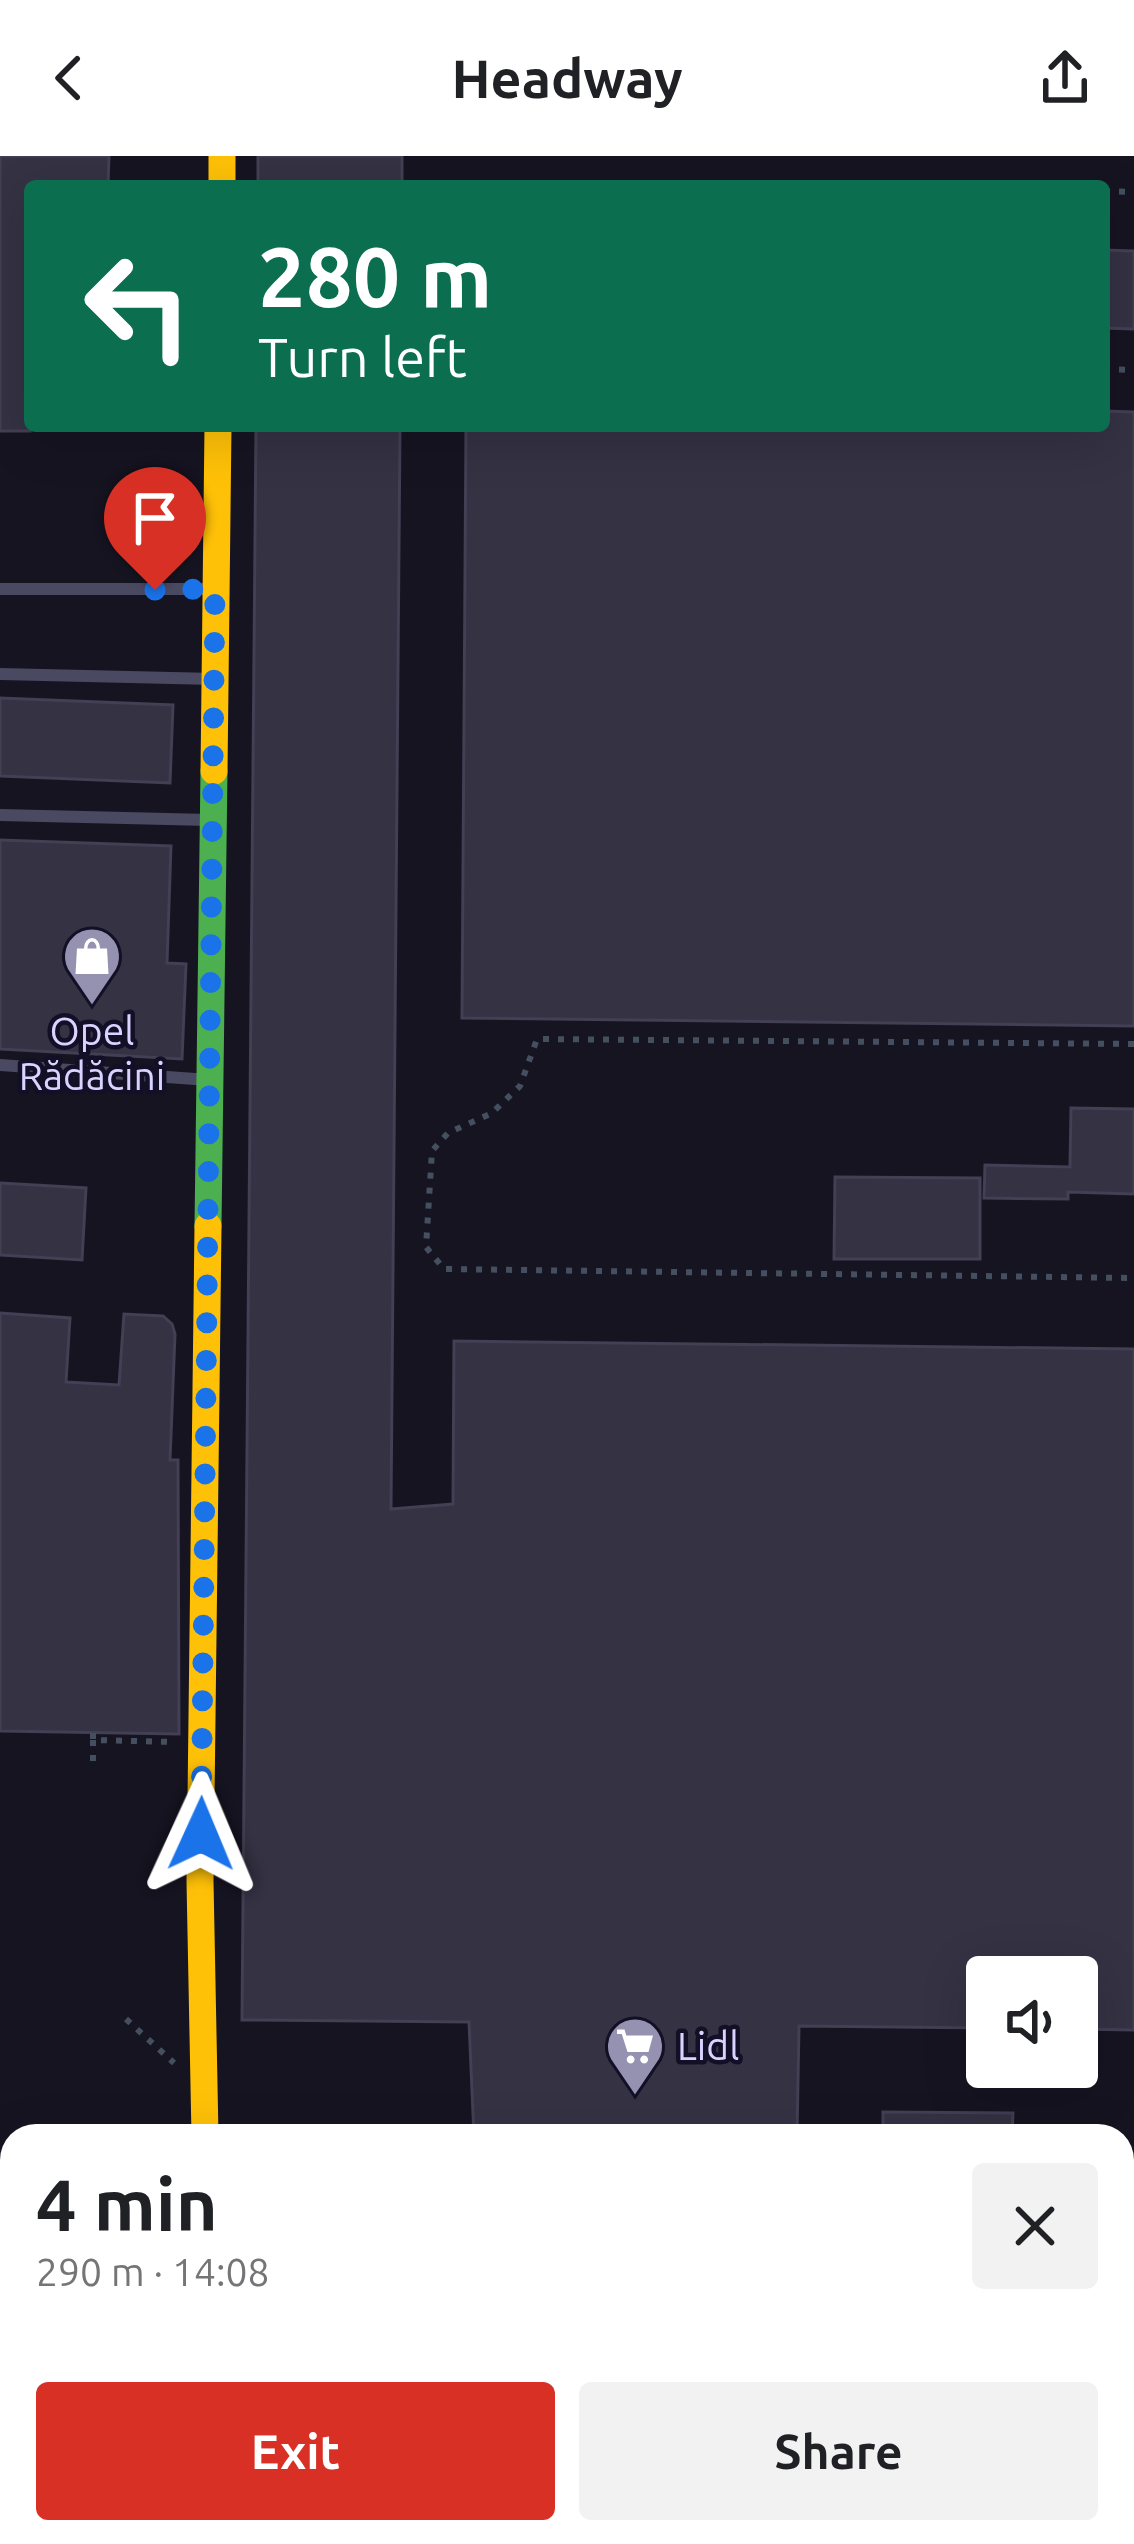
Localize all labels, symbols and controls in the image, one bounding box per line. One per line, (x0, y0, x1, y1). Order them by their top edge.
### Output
icon: back (36, 45, 102, 111)
icon: share (1032, 45, 1098, 111)
text: Headway (451, 48, 683, 108)
icon: left (60, 228, 216, 384)
text: 280 m (258, 229, 492, 323)
text: Turn left (258, 327, 467, 387)
pin (104, 467, 206, 590)
icon: arrive (122, 485, 188, 551)
shop icon: Opel Rădăcini (61, 925, 123, 1007)
place label: Opel Rădăcini (19, 1009, 165, 1097)
position arrow (138, 1771, 264, 1897)
map controls (966, 1956, 1098, 2088)
button: sound (966, 1956, 1098, 2088)
supermarket icon: Lidl (604, 2015, 666, 2097)
place label: Lidl (677, 2024, 739, 2067)
button: close (972, 2163, 1098, 2289)
text: 4 min (36, 2164, 218, 2245)
text: 290 m · 14:08 (36, 2250, 270, 2293)
button: Exit (36, 2382, 555, 2520)
button: Share (579, 2382, 1098, 2520)

